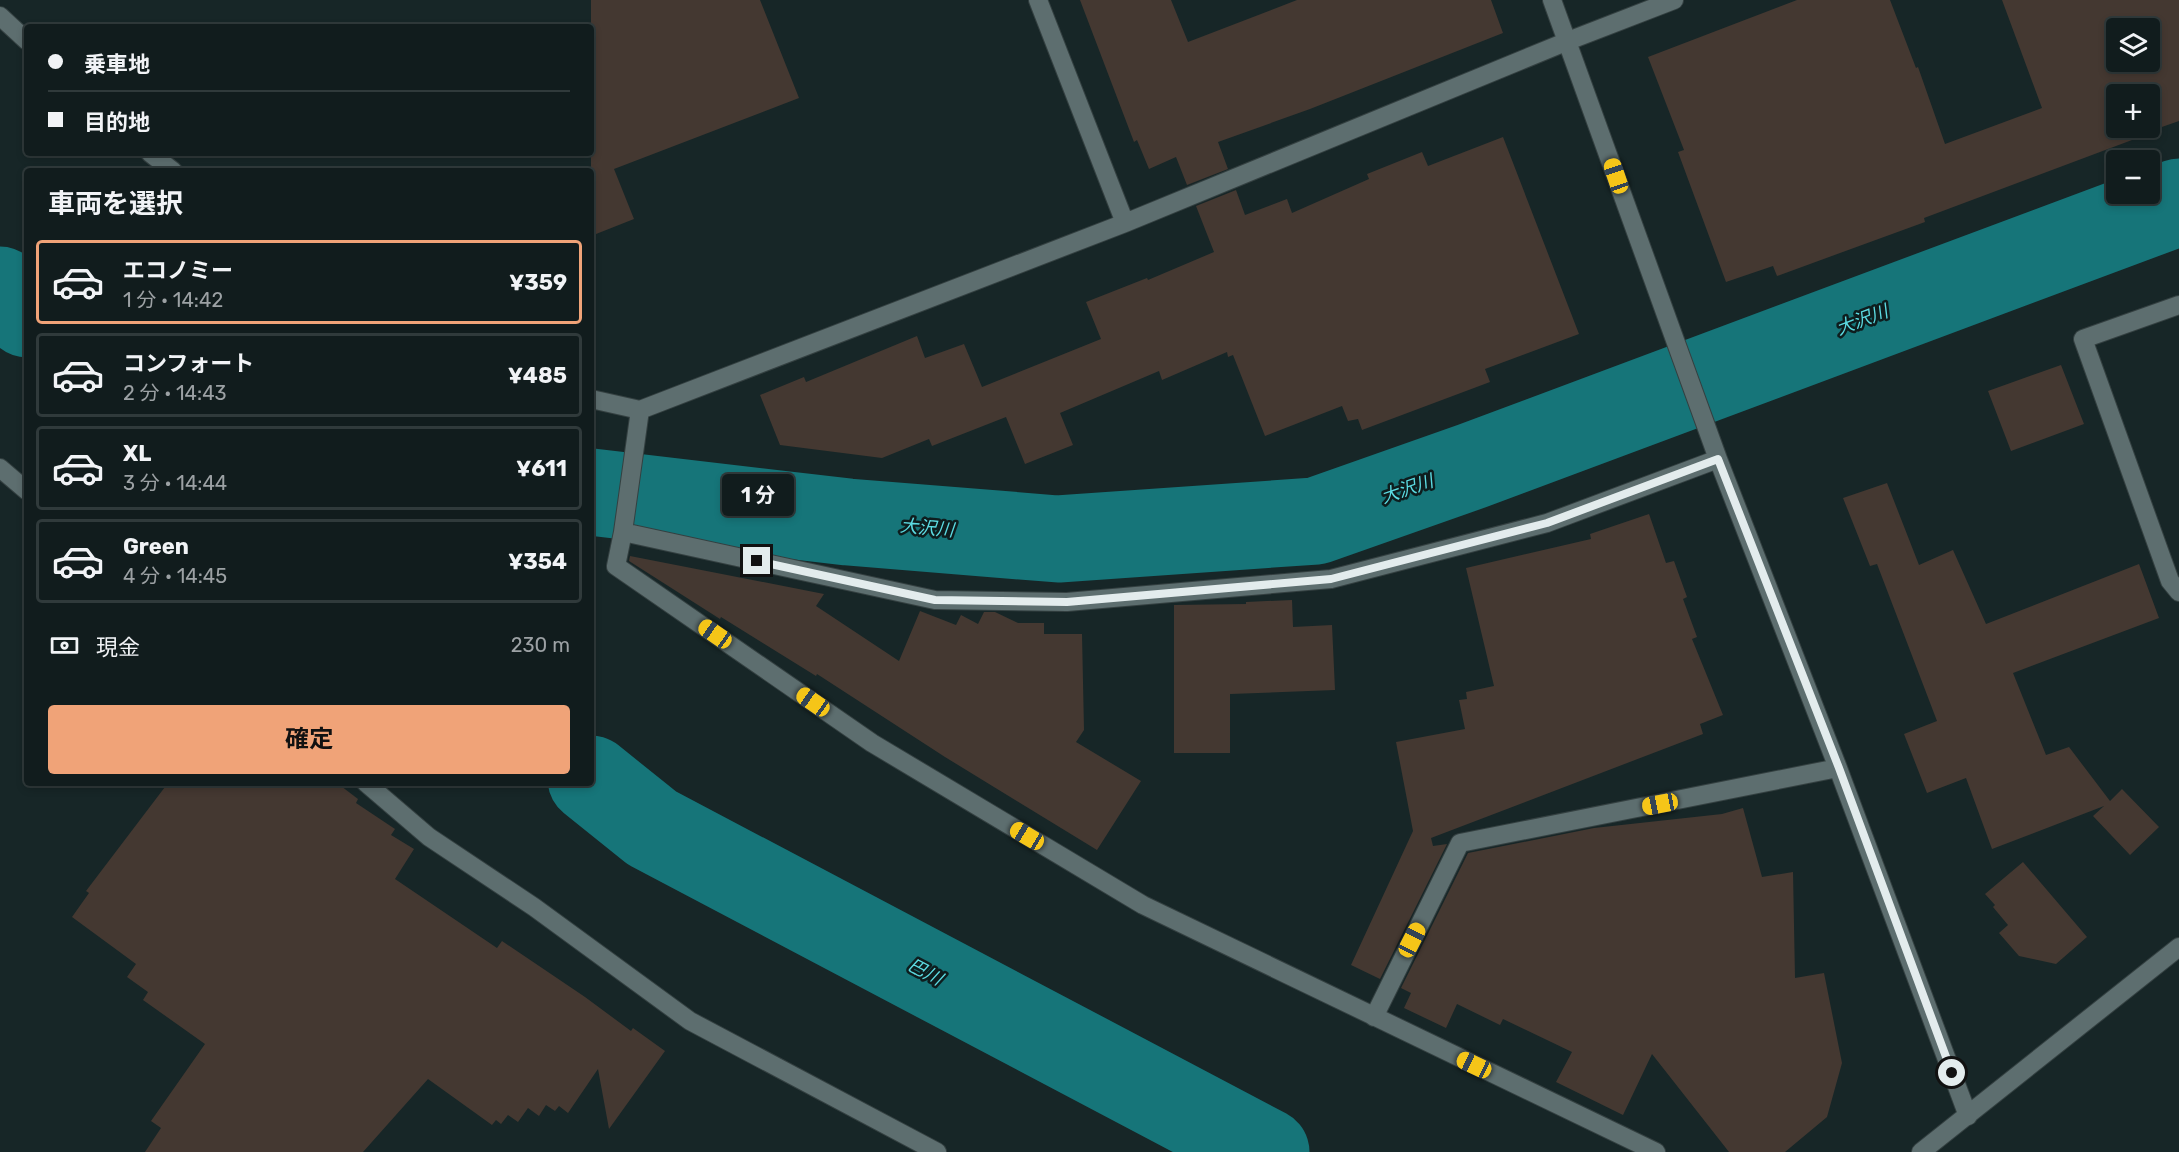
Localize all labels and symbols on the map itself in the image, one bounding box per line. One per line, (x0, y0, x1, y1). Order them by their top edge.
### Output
car (1602, 156, 1630, 196)
water label: 大沢川 (1833, 299, 1893, 340)
water label: 大沢川 (1378, 469, 1438, 508)
callout: 1 分 (721, 474, 793, 516)
water label: 大沢川 (899, 515, 957, 541)
route end (743, 547, 770, 574)
car (695, 616, 735, 652)
car (793, 684, 833, 720)
car (1641, 792, 1679, 816)
car (1007, 819, 1047, 853)
car (1396, 920, 1428, 960)
water label: 巴川 (904, 954, 948, 991)
car (1454, 1049, 1494, 1081)
route start (1938, 1059, 1965, 1086)

